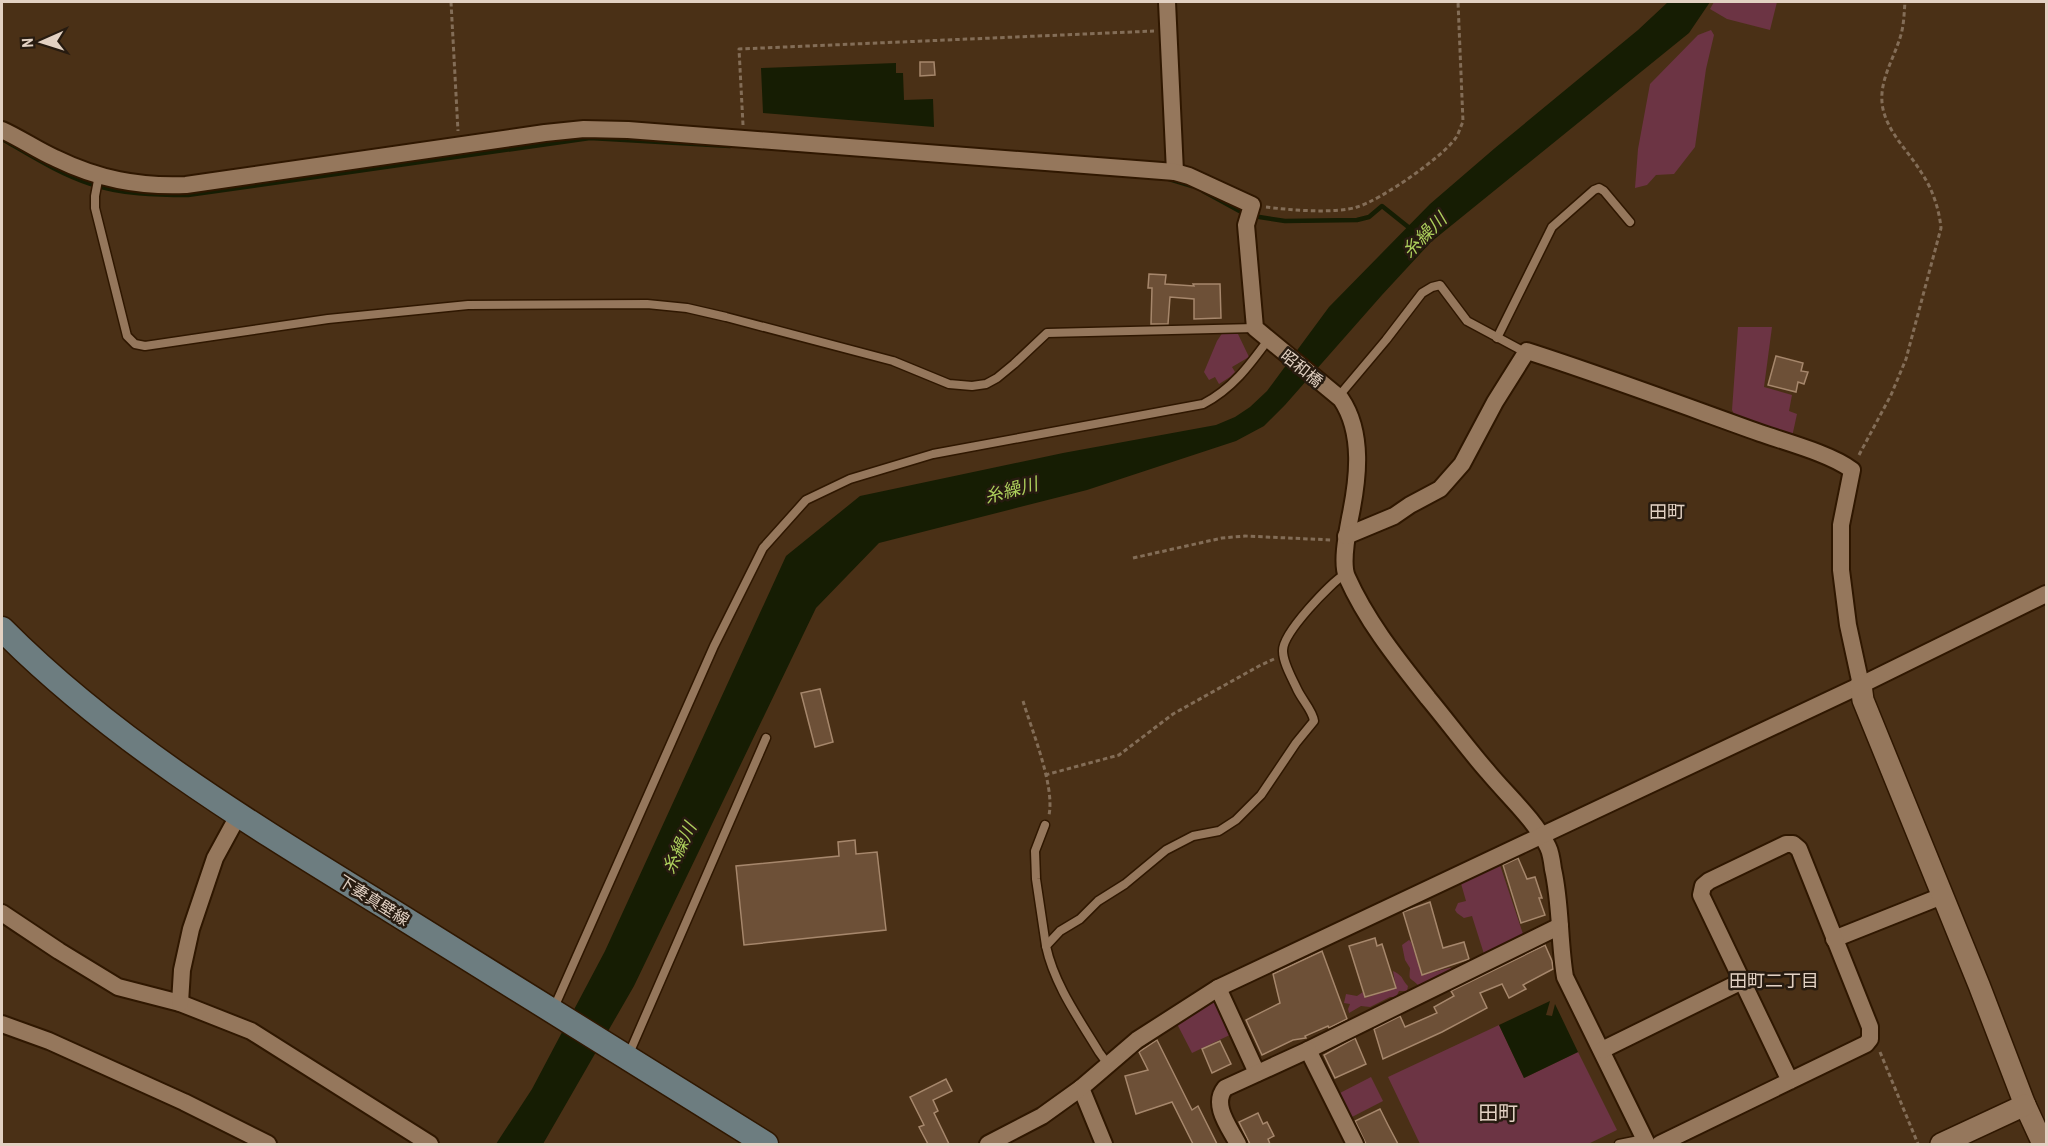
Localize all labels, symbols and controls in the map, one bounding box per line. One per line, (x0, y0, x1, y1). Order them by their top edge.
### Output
north arrow (12, 12, 72, 72)
text: N (16, 37, 38, 48)
water label: 糸繰川 (1396, 206, 1453, 263)
street label: 昭和橋 (1276, 344, 1328, 392)
water label: 糸繰川 (982, 470, 1042, 509)
district label: 田町 (1649, 499, 1685, 524)
water label: 糸繰川 (656, 816, 703, 878)
street label: 下妻真壁線 (334, 869, 414, 931)
district label: 田町二丁目 (1729, 968, 1819, 993)
district label: 田町 (1478, 1099, 1518, 1126)

